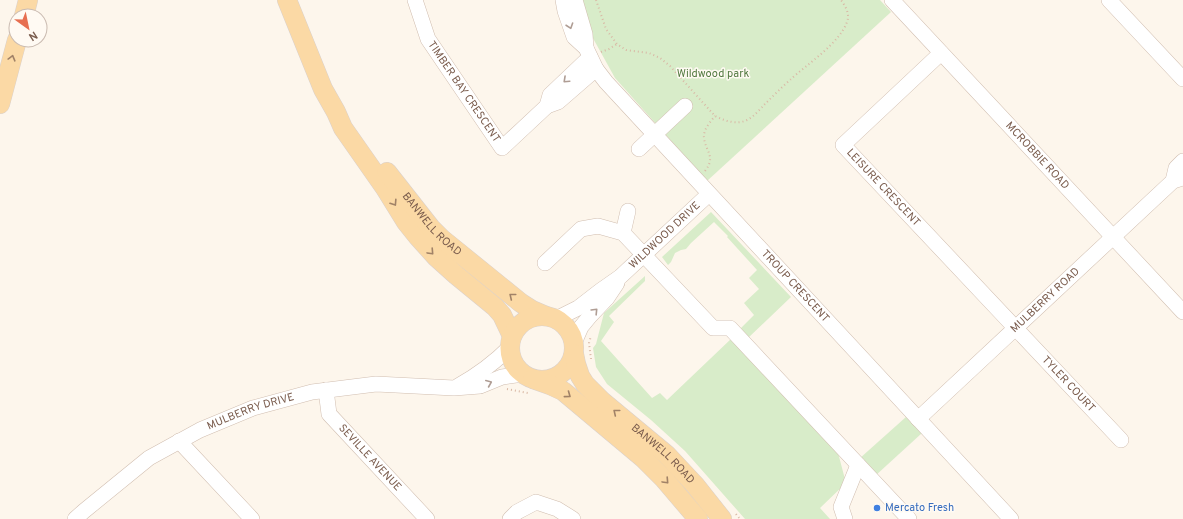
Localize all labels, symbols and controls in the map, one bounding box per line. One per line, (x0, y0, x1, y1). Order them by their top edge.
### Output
north arrow (8, 8, 48, 48)
one-way arrow (566, 23, 574, 30)
text: N (26, 28, 40, 44)
street label: TIMBER BAY CRESCENT (424, 38, 503, 145)
one-way arrow (7, 55, 16, 62)
park label: Wildwood park (677, 67, 749, 81)
one-way arrow (563, 75, 571, 83)
street label: MCROBBIE ROAD (1002, 119, 1072, 193)
street label: LEISURE CRESCENT (843, 146, 923, 229)
street label: BANWELL ROAD (399, 190, 464, 259)
one-way arrow (390, 199, 397, 206)
street label: WILDWOOD DRIVE (626, 199, 703, 272)
one-way arrow (427, 247, 434, 254)
street label: TROUP CRESCENT (758, 247, 832, 325)
street label: MULBERRY ROAD (1008, 265, 1083, 336)
one-way arrow (509, 294, 517, 301)
one-way arrow (590, 308, 598, 316)
street label: TYLER COURT (1039, 353, 1098, 415)
one-way arrow (485, 379, 492, 387)
street label: MULBERRY DRIVE (205, 390, 296, 433)
one-way arrow (564, 390, 571, 398)
one-way arrow (613, 410, 620, 417)
street label: SEVILLE AVENUE (335, 421, 404, 494)
street label: BANWELL ROAD (628, 421, 697, 487)
one-way arrow (661, 476, 668, 484)
place label: Mercato Fresh (885, 501, 954, 515)
marker: Mercato Fresh (872, 503, 882, 513)

